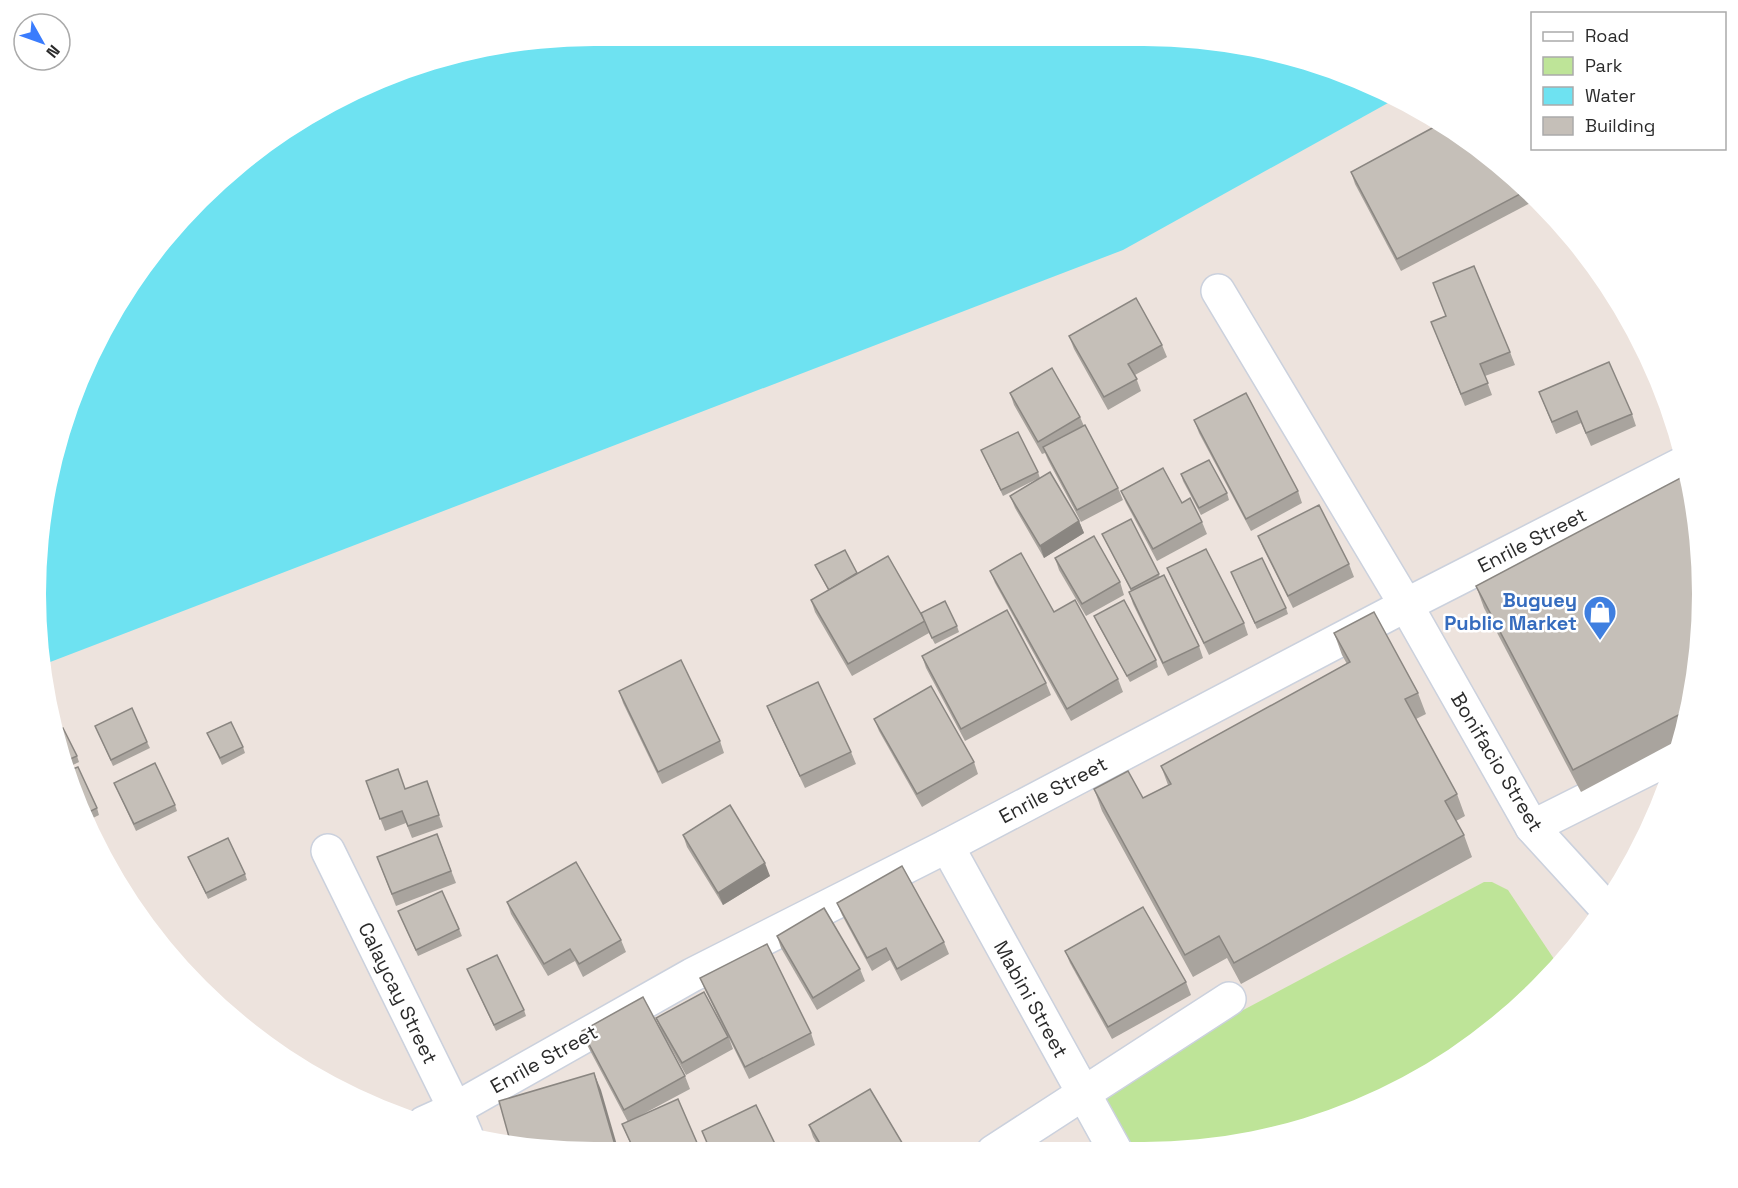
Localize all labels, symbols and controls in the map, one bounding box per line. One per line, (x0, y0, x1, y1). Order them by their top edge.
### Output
north arrow (12, 12, 72, 72)
legend (1531, 12, 1726, 150)
text: Road (1585, 24, 1629, 47)
text: N (42, 40, 65, 62)
text: Park (1585, 54, 1623, 77)
text: Water (1585, 84, 1636, 107)
text: Building (1585, 114, 1655, 137)
street label: Enrile Street (1473, 501, 1591, 579)
place label: Buguey Public Market (1444, 587, 1577, 636)
shop icon: Buguey Public Market (1582, 594, 1618, 641)
street label: Bonifacio Street (1445, 688, 1549, 836)
street label: Enrile Street (994, 751, 1112, 829)
street label: Calaycay Street (352, 918, 444, 1068)
street label: Mabini Street (988, 936, 1074, 1062)
street label: Enrile Street (486, 1019, 602, 1099)

